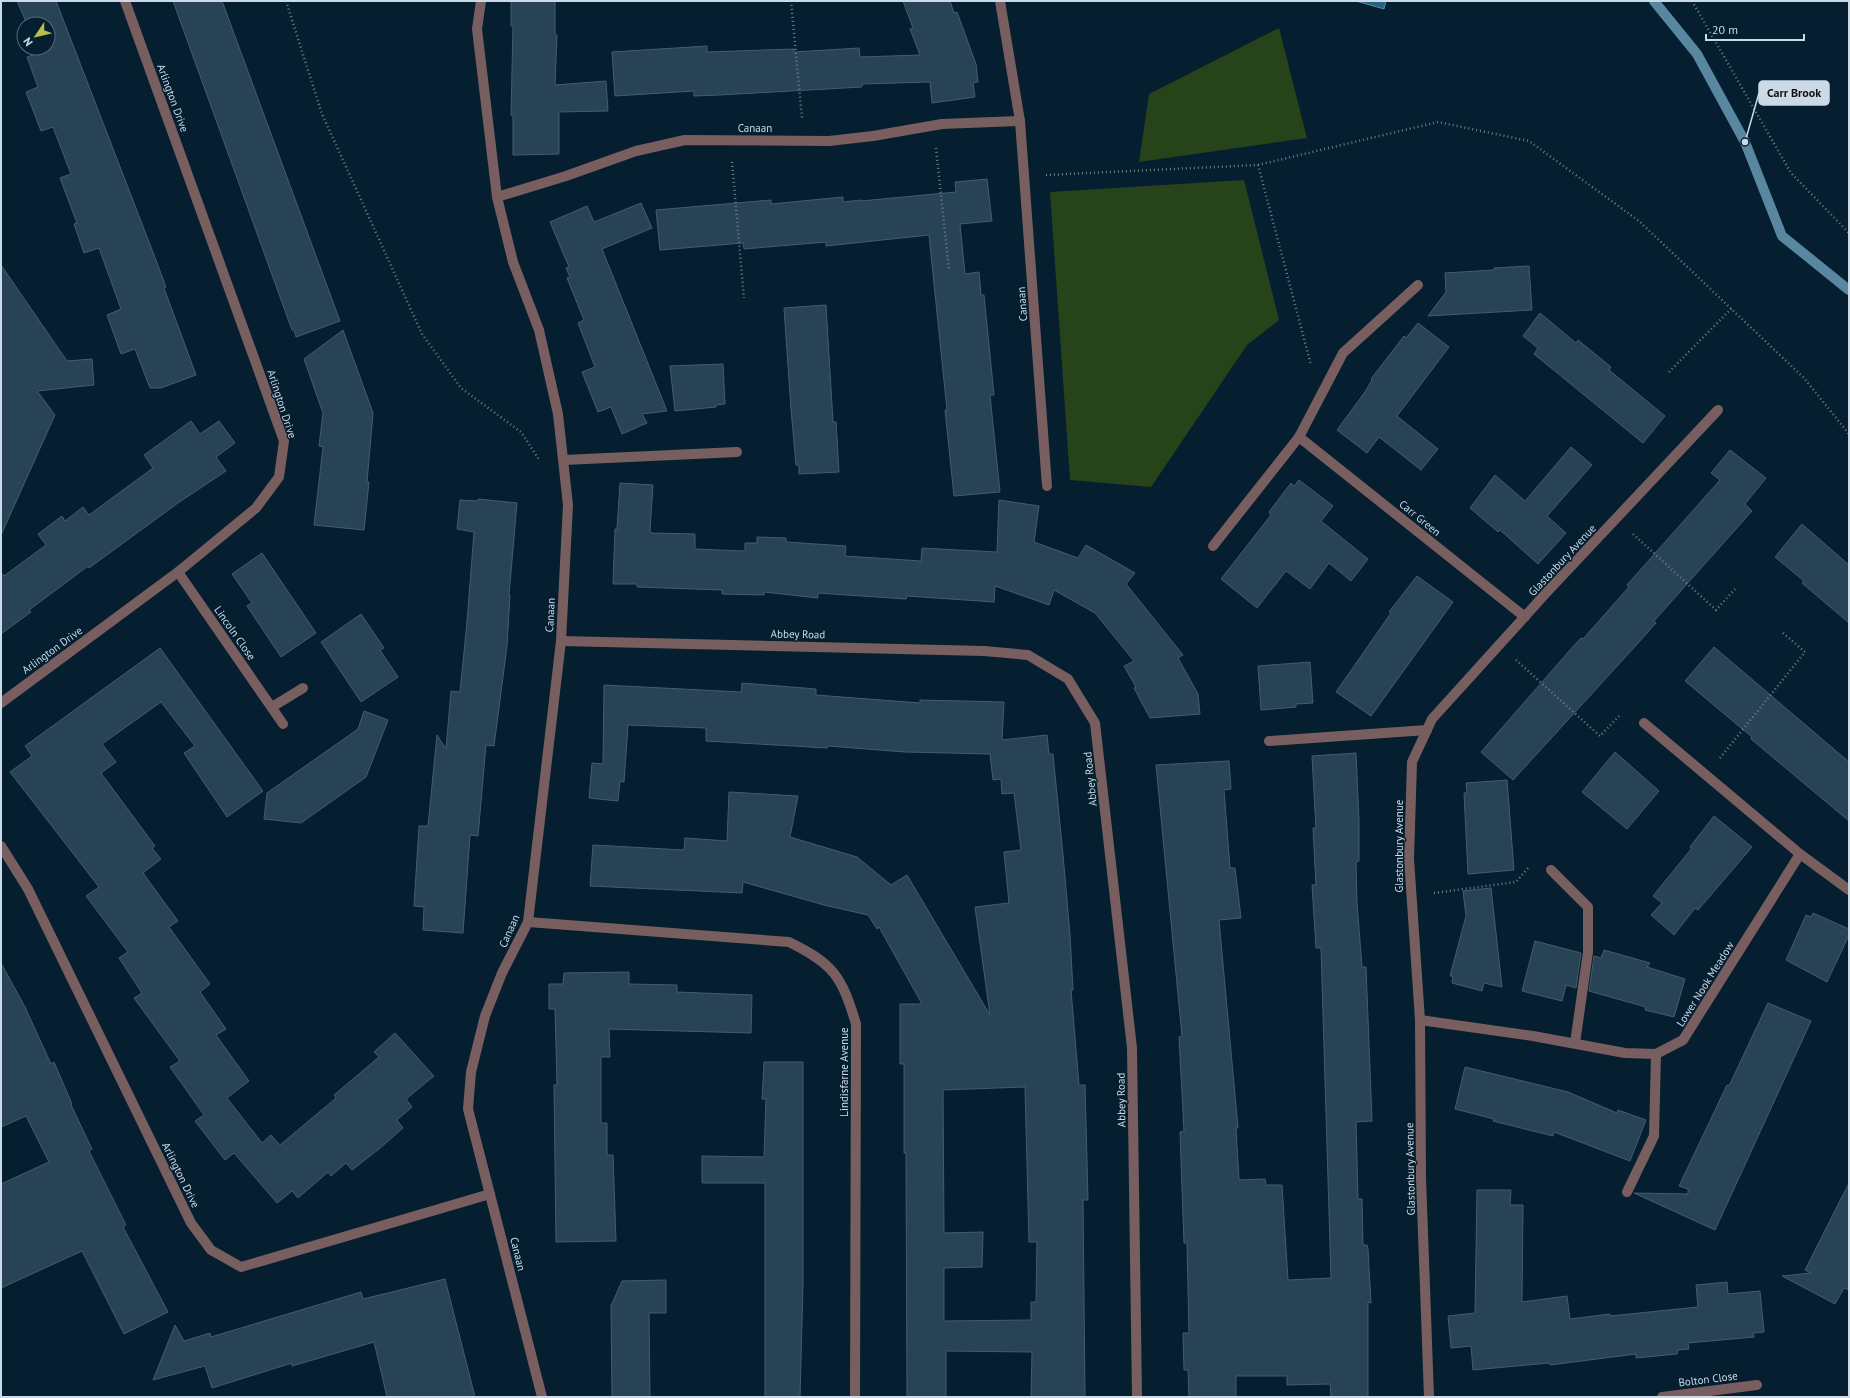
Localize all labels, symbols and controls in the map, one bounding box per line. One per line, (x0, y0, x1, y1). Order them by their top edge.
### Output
north arrow (16, 16, 56, 56)
scale bar (1706, 16, 1804, 42)
text: 20 m (1712, 22, 1738, 37)
text: N (20, 35, 36, 49)
street label: Arlington Drive (154, 62, 192, 134)
callout: Carr Brook (1759, 81, 1829, 105)
text: Carr Brook (1767, 85, 1821, 100)
street label: Canaan (738, 121, 772, 135)
street label: Canaan (1014, 286, 1030, 322)
street label: Arlington Drive (264, 368, 300, 440)
street label: Carr Green (1396, 497, 1444, 539)
street label: Glastonbury Avenue (1525, 521, 1599, 599)
street label: Canaan (542, 597, 558, 633)
street label: Lincoln Close (211, 603, 259, 663)
street label: Arlington Drive (19, 623, 85, 677)
street label: Abbey Road (771, 627, 826, 641)
street label: Abbey Road (1080, 751, 1100, 807)
street label: Glastonbury Avenue (1392, 799, 1406, 892)
street label: Canaan (496, 912, 522, 950)
street label: Lower Nook Meadow (1673, 939, 1737, 1029)
street label: Lindisfarne Avenue (837, 1027, 851, 1117)
street label: Abbey Road (1114, 1072, 1128, 1127)
street label: Glastonbury Avenue (1402, 1122, 1418, 1216)
street label: Arlington Drive (159, 1140, 203, 1211)
street label: Canaan (507, 1236, 529, 1272)
street label: Bolton Close (1678, 1368, 1739, 1390)

